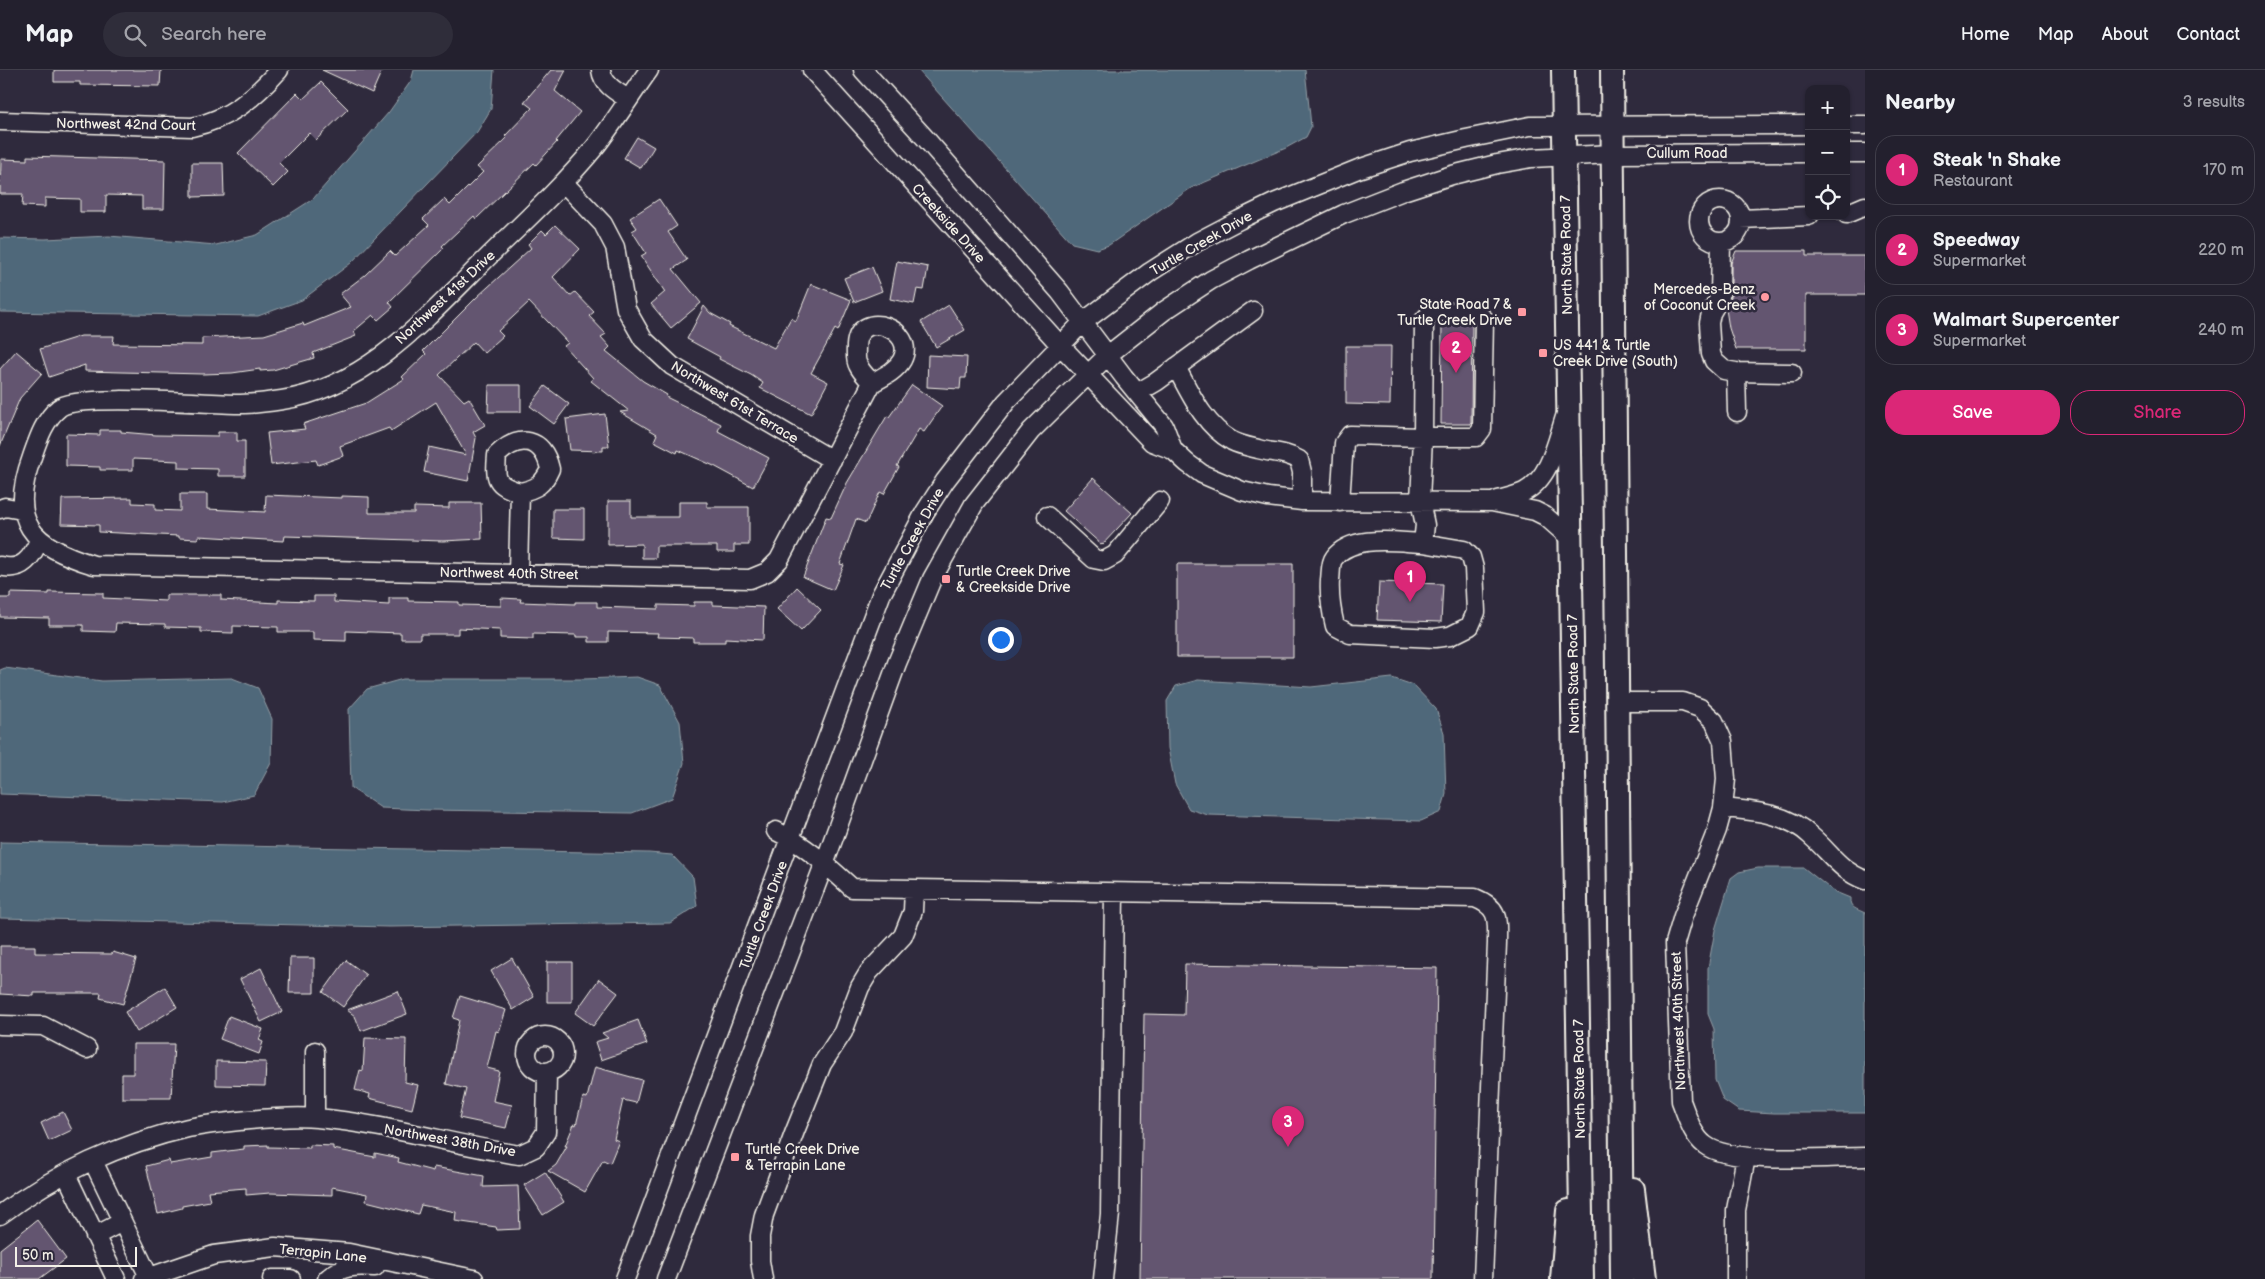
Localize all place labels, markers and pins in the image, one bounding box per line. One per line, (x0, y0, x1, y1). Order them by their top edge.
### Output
place label: Mercedes-Benz of Coconut Creek (1644, 281, 1755, 314)
marker: Mercedes-Benz of Coconut Creek (1759, 291, 1771, 303)
place label: State Road 7 & Turtle Creek Drive (1397, 296, 1512, 329)
marker: State Road 7 & Turtle Creek Drive (1516, 306, 1528, 318)
pin: 2 (1440, 332, 1472, 373)
place label: US 441 & Turtle Creek Drive (South) (1553, 337, 1678, 370)
marker: US 441 & Turtle Creek Drive (South) (1537, 347, 1549, 359)
pin: 1 (1394, 561, 1426, 602)
place label: Turtle Creek Drive & Creekside Drive (956, 563, 1071, 596)
marker: Turtle Creek Drive & Creekside Drive (940, 573, 952, 585)
pin: 3 (1272, 1106, 1304, 1147)
place label: Turtle Creek Drive & Terrapin Lane (745, 1141, 860, 1174)
marker: Turtle Creek Drive & Terrapin Lane (729, 1151, 741, 1163)

